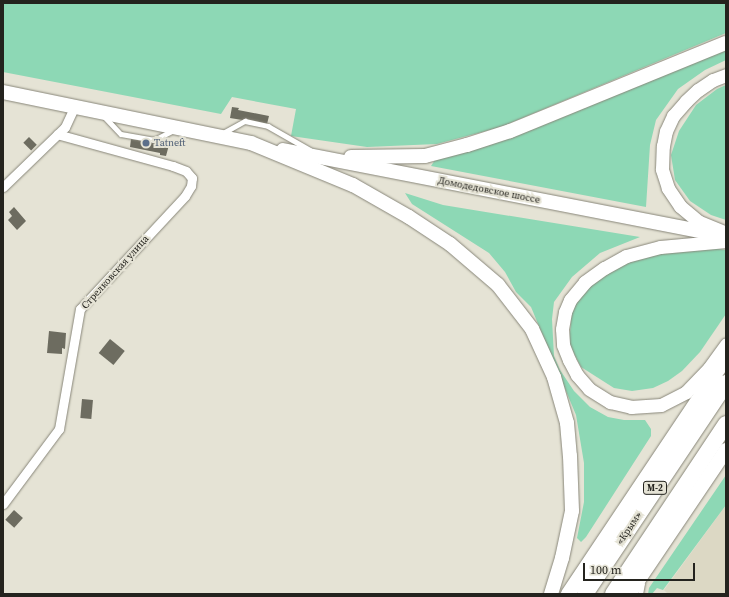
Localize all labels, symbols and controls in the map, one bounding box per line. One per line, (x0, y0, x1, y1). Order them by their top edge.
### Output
place label: Tatneft (154, 137, 185, 149)
marker: Tatneft (141, 138, 151, 148)
street label: Домодедовское шоссе (437, 174, 541, 206)
street label: Стрелковская улица (79, 233, 151, 311)
road number: М-2 (643, 481, 667, 495)
street label: «Крым» (614, 509, 644, 547)
scale bar (585, 555, 697, 581)
text: 100 m (590, 562, 622, 578)

